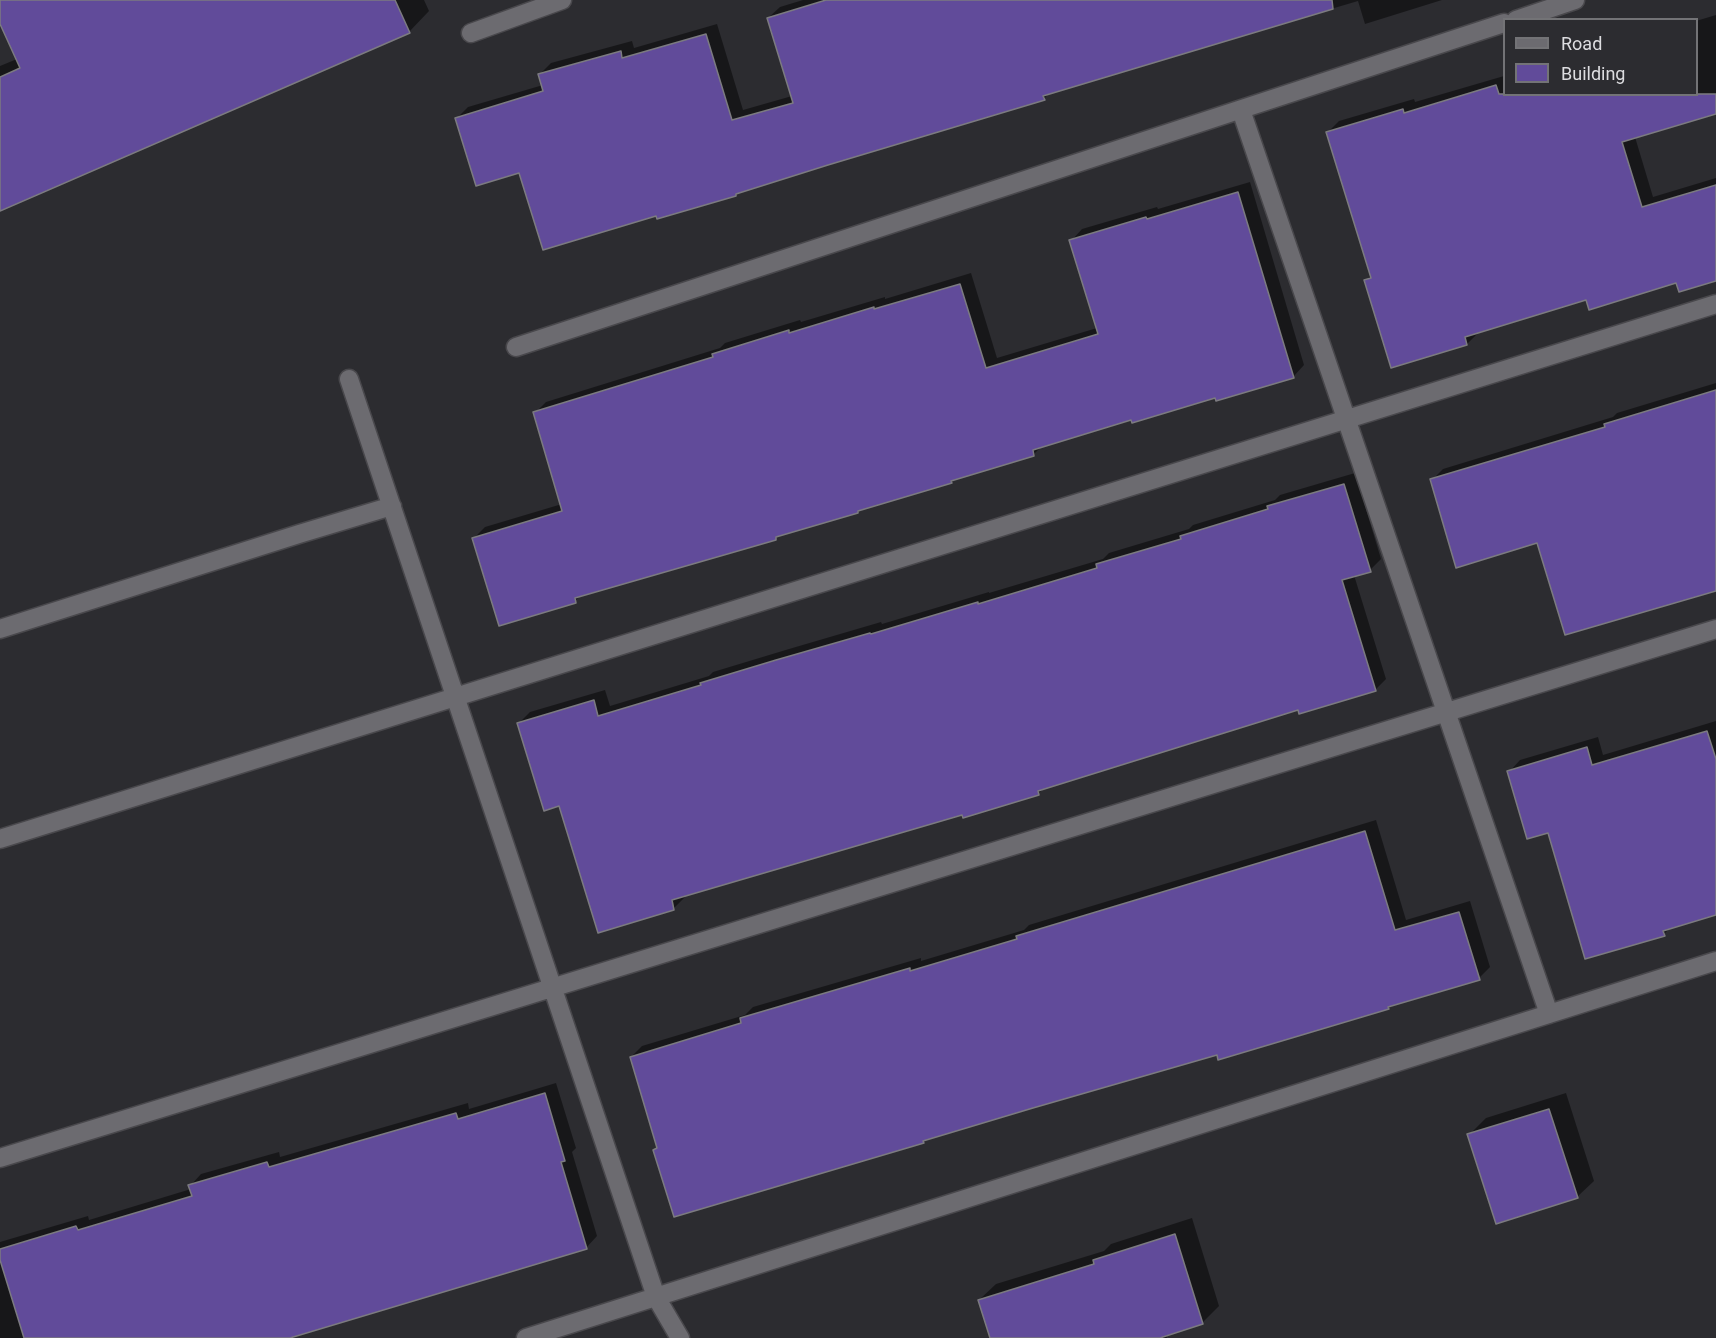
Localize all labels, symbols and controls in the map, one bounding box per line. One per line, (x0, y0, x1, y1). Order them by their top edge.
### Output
legend (1503, 18, 1698, 96)
text: Road (1561, 33, 1602, 54)
text: Building (1561, 63, 1625, 84)

